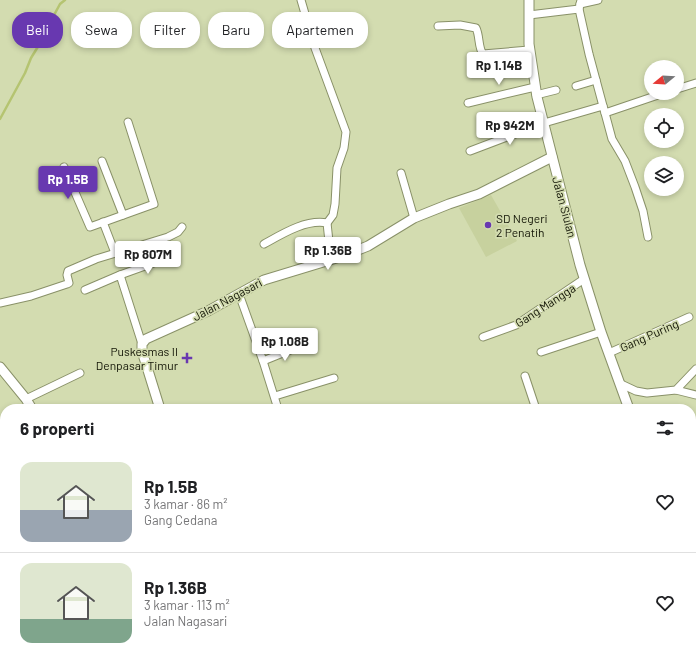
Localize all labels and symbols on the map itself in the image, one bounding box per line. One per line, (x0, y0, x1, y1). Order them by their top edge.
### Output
pin: Rp 1.14B (458, 52, 540, 86)
north arrow (644, 60, 684, 100)
pin: Rp 942M (473, 112, 547, 146)
pin: Rp 1.5B (31, 166, 105, 200)
street label: Jalan Siulan (550, 175, 580, 239)
place label: SD Negeri 2 Penatih (496, 211, 548, 239)
marker: SD Negeri 2 Penatih (483, 220, 493, 230)
pin: Rp 1.36B (287, 237, 369, 271)
pin: Rp 807M (111, 241, 185, 275)
street label: Jalan Nagasari (190, 275, 264, 323)
street label: Gang Mangga (512, 280, 578, 330)
street label: Gang Puring (618, 316, 680, 354)
pin: Rp 1.08B (244, 328, 326, 362)
place label: Puskesmas II Denpasar Timur (96, 344, 179, 372)
marker: Puskesmas II Denpasar Timur (181, 352, 193, 364)

